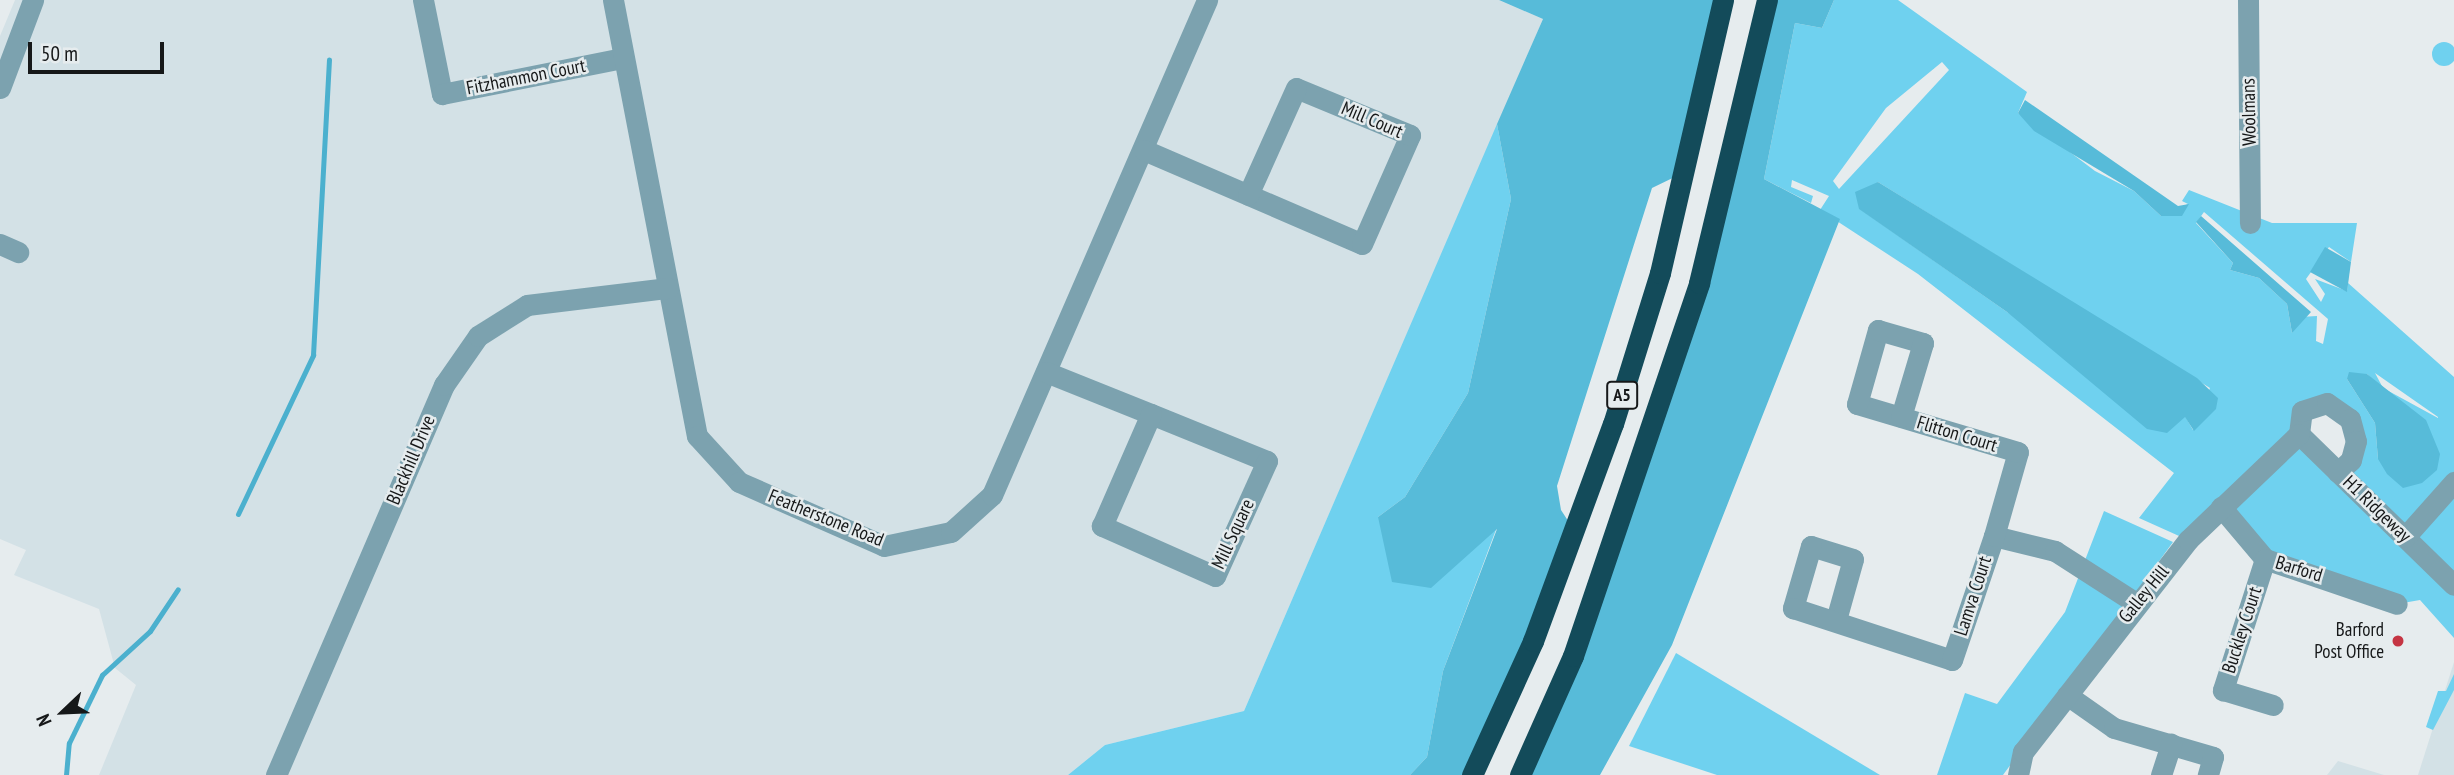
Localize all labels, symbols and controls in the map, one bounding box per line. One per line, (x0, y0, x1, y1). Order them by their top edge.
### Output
scale bar (32, 28, 168, 72)
text: 50 m (41, 40, 78, 67)
street label: Fitzhammon Court (465, 54, 587, 100)
street label: Woolmans (2237, 78, 2261, 146)
street label: Mill Court (1338, 97, 1406, 143)
road number: A5 (1604, 380, 1640, 410)
street label: Flitton Court (1914, 411, 2000, 457)
street label: Blackhill Drive (382, 412, 440, 508)
street label: H1 Ridgeway (2338, 471, 2416, 547)
street label: Featherstone Road (765, 485, 887, 551)
street label: Mill Square (1207, 495, 1259, 573)
street label: Barford (2273, 551, 2325, 587)
street label: Lamva Court (1949, 553, 1997, 639)
street label: Galley Hill (2114, 561, 2174, 627)
street label: Buckley Court (2217, 584, 2267, 676)
place label: Barford Post Office (2314, 619, 2384, 663)
marker: Barford Post Office (2390, 633, 2406, 649)
north arrow (28, 677, 98, 747)
text: N (31, 711, 57, 730)

